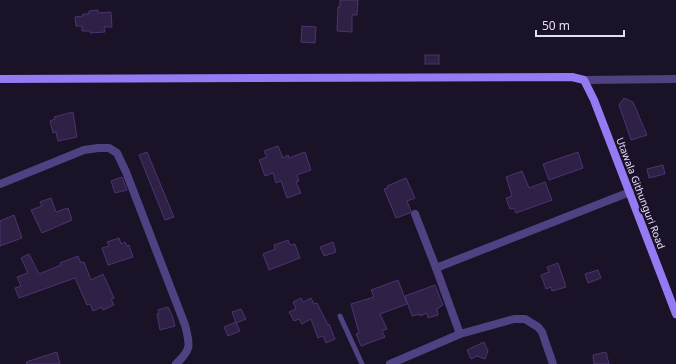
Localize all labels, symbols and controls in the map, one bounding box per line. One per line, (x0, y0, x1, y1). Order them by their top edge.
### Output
scale bar (536, 12, 624, 38)
text: 50 m (542, 17, 570, 34)
street label: Utawala Githunguri Road (613, 135, 669, 251)

